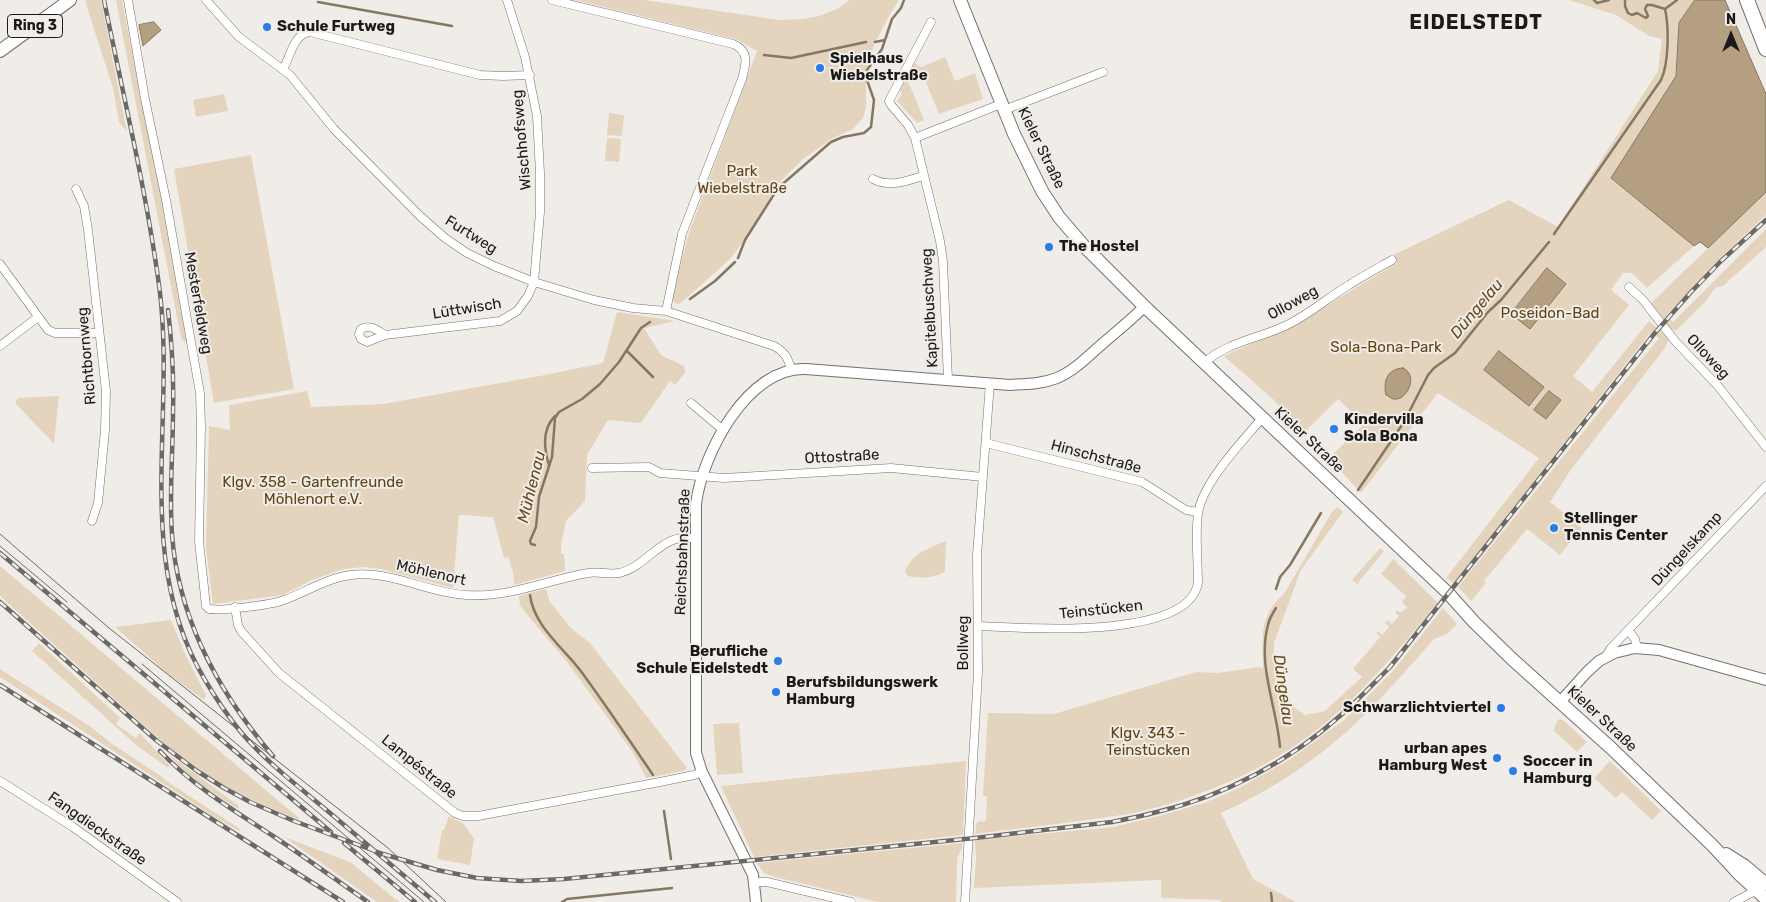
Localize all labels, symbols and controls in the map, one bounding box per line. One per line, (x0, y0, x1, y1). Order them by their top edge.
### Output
north arrow (1706, 10, 1756, 60)
district label: EIDELSTEDT (1408, 11, 1544, 35)
text: N (1726, 11, 1736, 28)
road number: Ring 3 (8, 15, 62, 38)
place label: Schule Furtweg (277, 18, 395, 36)
marker: Schule Furtweg (261, 21, 273, 33)
place label: Spielhaus Wiebelstraße (830, 50, 928, 85)
marker: Spielhaus Wiebelstraße (814, 62, 826, 74)
street label: Wischhofsweg (509, 89, 535, 191)
street label: Kieler Straße (1013, 104, 1069, 192)
park label: Park Wiebelstraße (697, 163, 787, 198)
street label: Furtweg (441, 212, 501, 258)
place label: The Hostel (1059, 238, 1139, 256)
marker: The Hostel (1043, 241, 1055, 253)
street label: Kapitelbuschweg (918, 248, 942, 368)
street label: Mesterfeldweg (180, 250, 216, 356)
water label: Düngelau (1447, 275, 1507, 343)
street label: Olloweg (1265, 282, 1321, 324)
street label: Lüttwisch (431, 295, 503, 323)
park label: Poseidon-Bad (1501, 305, 1599, 323)
street label: Richtbornweg (74, 306, 100, 406)
street label: Olloweg (1683, 331, 1733, 383)
park label: Sola-Bona-Park (1330, 339, 1442, 357)
street label: Kieler Straße (1270, 403, 1348, 477)
place label: Kindervilla Sola Bona (1344, 411, 1424, 446)
marker: Kindervilla Sola Bona (1328, 423, 1340, 435)
street label: Hinschstraße (1049, 436, 1143, 478)
street label: Ottostraße (804, 446, 880, 468)
water label: Mühlenau (514, 449, 550, 525)
park label: Klgv. 358 - Gartenfreunde Möhlenort e.V. (222, 474, 404, 509)
street label: Reichsbahnstraße (672, 488, 694, 616)
street label: Düngelskamp (1648, 508, 1726, 590)
place label: Stellinger Tennis Center (1564, 510, 1668, 545)
marker: Stellinger Tennis Center (1548, 522, 1560, 534)
street label: Möhlenort (394, 556, 468, 590)
street label: Teinstücken (1058, 597, 1144, 623)
street label: Bollweg (955, 615, 973, 671)
place label: Berufliche Schule Eidelstedt (636, 643, 768, 678)
water label: Düngelau (1269, 653, 1297, 727)
marker: Berufliche Schule Eidelstedt (772, 655, 784, 667)
place label: Berufsbildungswerk Hamburg (786, 674, 938, 709)
street label: Kieler Straße (1563, 682, 1641, 756)
marker: Berufsbildungswerk Hamburg (770, 686, 782, 698)
place label: Schwarzlichtviertel (1343, 699, 1491, 717)
marker: Schwarzlichtviertel (1495, 702, 1507, 714)
park label: Klgv. 343 - Teinstücken (1106, 725, 1190, 760)
street label: Lampéstraße (378, 731, 460, 803)
place label: urban apes Hamburg West (1378, 740, 1487, 775)
marker: urban apes Hamburg West (1491, 752, 1503, 764)
place label: Soccer in Hamburg (1523, 753, 1593, 788)
marker: Soccer in Hamburg (1507, 765, 1519, 777)
street label: Fangdieckstraße (44, 788, 150, 870)

